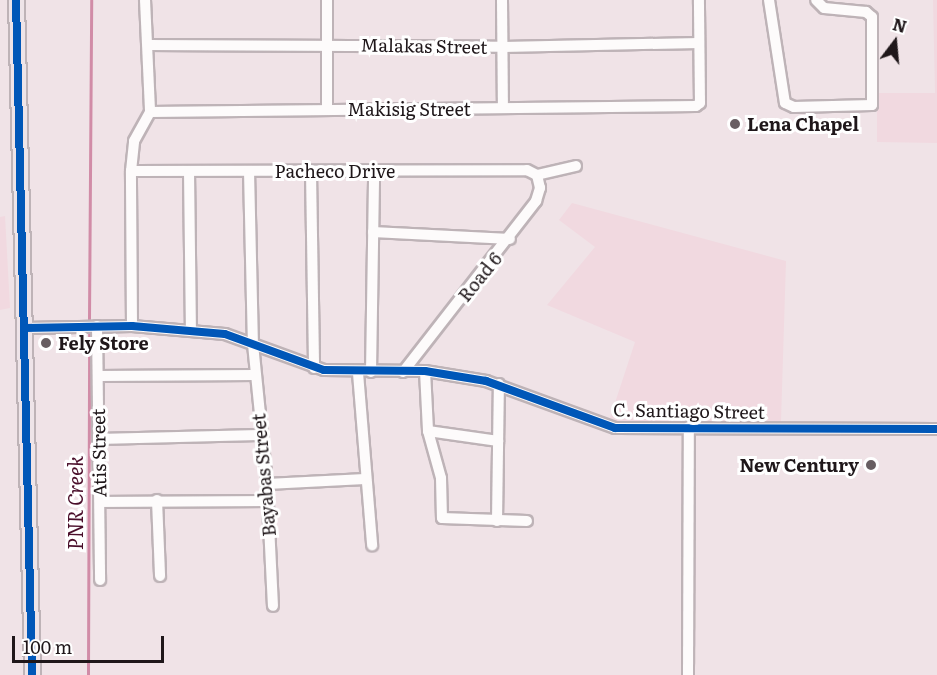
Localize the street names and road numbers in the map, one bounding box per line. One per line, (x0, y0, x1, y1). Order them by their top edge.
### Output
street label: Malakas Street (360, 34, 488, 58)
street label: Makisig Street (347, 98, 471, 120)
street label: Pacheco Drive (275, 160, 395, 182)
street label: Road 6 (454, 248, 506, 306)
street label: C. Santiago Street (613, 399, 765, 423)
street label: Atis Street (87, 408, 111, 498)
street label: Bayabas Street (248, 413, 280, 537)

